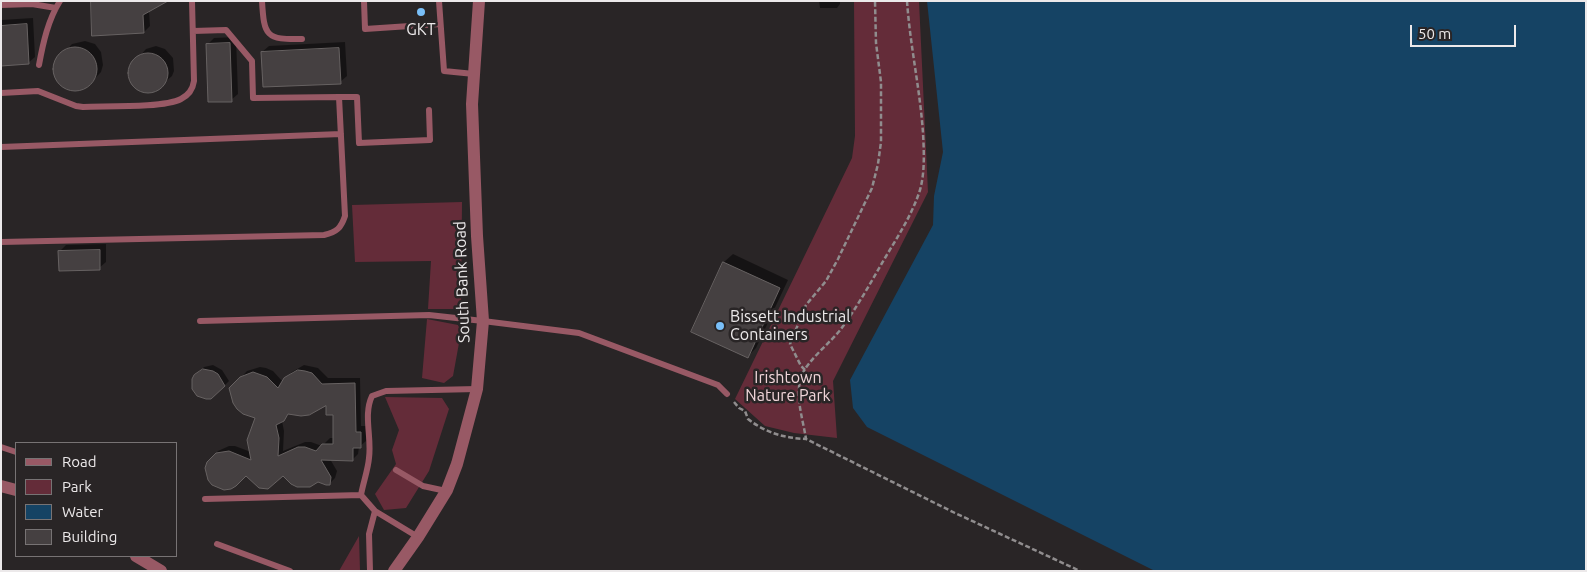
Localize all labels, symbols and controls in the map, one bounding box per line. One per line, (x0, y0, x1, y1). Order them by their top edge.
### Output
marker: GKT (415, 6, 427, 18)
scale bar (1412, 15, 1518, 47)
place label: GKT (406, 20, 436, 40)
text: 50 m (1418, 25, 1451, 42)
street label: South Bank Road (450, 221, 474, 343)
place label: Bissett Industrial Containers (730, 307, 850, 345)
marker: Bissett Industrial Containers (714, 320, 726, 332)
park label: Irishtown Nature Park (745, 368, 831, 406)
legend (15, 442, 178, 557)
text: Road (62, 453, 97, 470)
text: Park (62, 478, 92, 495)
text: Water (62, 503, 103, 520)
text: Building (62, 528, 117, 545)

